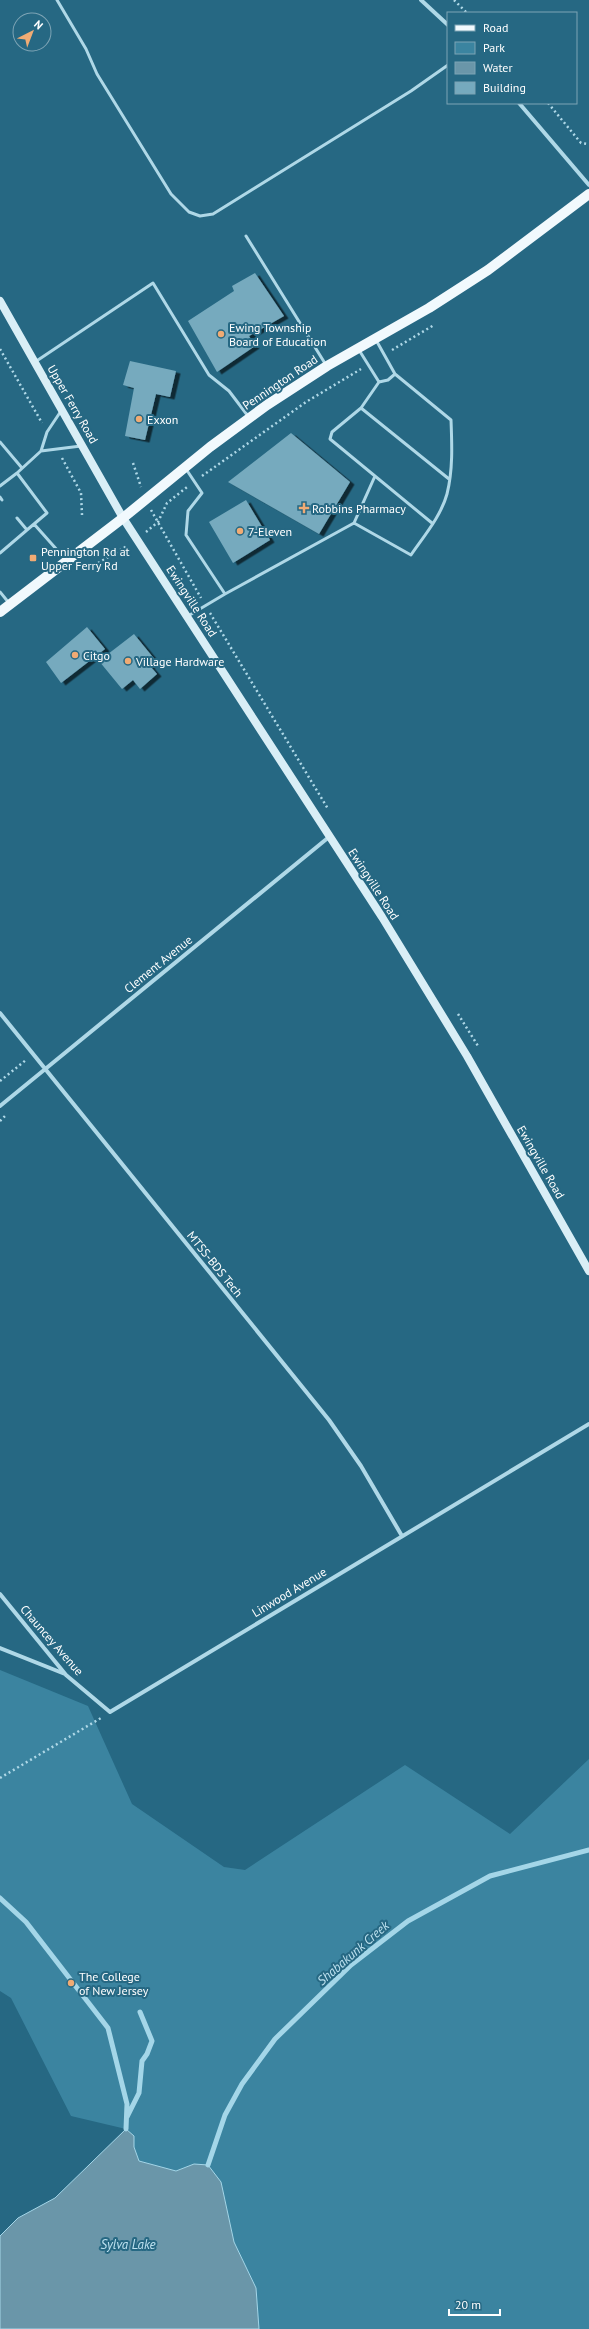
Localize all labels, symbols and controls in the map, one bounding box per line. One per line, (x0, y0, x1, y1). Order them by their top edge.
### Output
north arrow (12, 12, 52, 52)
legend (447, 12, 577, 104)
text: N (31, 17, 46, 32)
text: Road (483, 20, 508, 35)
text: Park (483, 40, 505, 55)
text: Water (483, 60, 513, 75)
text: Building (483, 80, 526, 95)
place label: Ewing Township Board of Education (229, 320, 326, 349)
marker: Ewing Township Board of Education (216, 329, 226, 339)
street label: Pennington Road (240, 351, 320, 413)
street label: Upper Ferry Road (44, 362, 102, 446)
place label: Exxon (147, 412, 178, 427)
marker: Exxon (134, 414, 144, 424)
place label: Robbins Pharmacy (312, 501, 406, 516)
marker: Robbins Pharmacy (299, 503, 309, 513)
place label: 7-Eleven (248, 524, 292, 539)
marker: 7-Eleven (235, 526, 245, 536)
place label: Pennington Rd at Upper Ferry Rd (41, 544, 130, 573)
marker: Pennington Rd at Upper Ferry Rd (28, 553, 38, 563)
street label: Ewingville Road (163, 562, 221, 640)
place label: Citgo (83, 648, 110, 663)
marker: Citgo (70, 650, 80, 660)
place label: Village Hardware (135, 654, 224, 669)
marker: Village Hardware (123, 656, 133, 666)
street label: Ewingville Road (345, 845, 403, 923)
street label: Clement Avenue (121, 932, 195, 996)
street label: Ewingville Road (514, 1123, 568, 1201)
street label: MTSS-BDS Tech (184, 1228, 246, 1300)
street label: Linwood Avenue (249, 1564, 329, 1620)
street label: Chauncey Avenue (17, 1602, 87, 1678)
water label: Shabakunk Creek (313, 1916, 393, 1989)
place label: The College of New Jersey (79, 1969, 149, 1998)
marker: The College of New Jersey (66, 1978, 76, 1988)
water label: Sylva Lake (101, 2236, 155, 2253)
scale bar (449, 2291, 500, 2317)
text: 20 m (455, 2297, 481, 2312)

